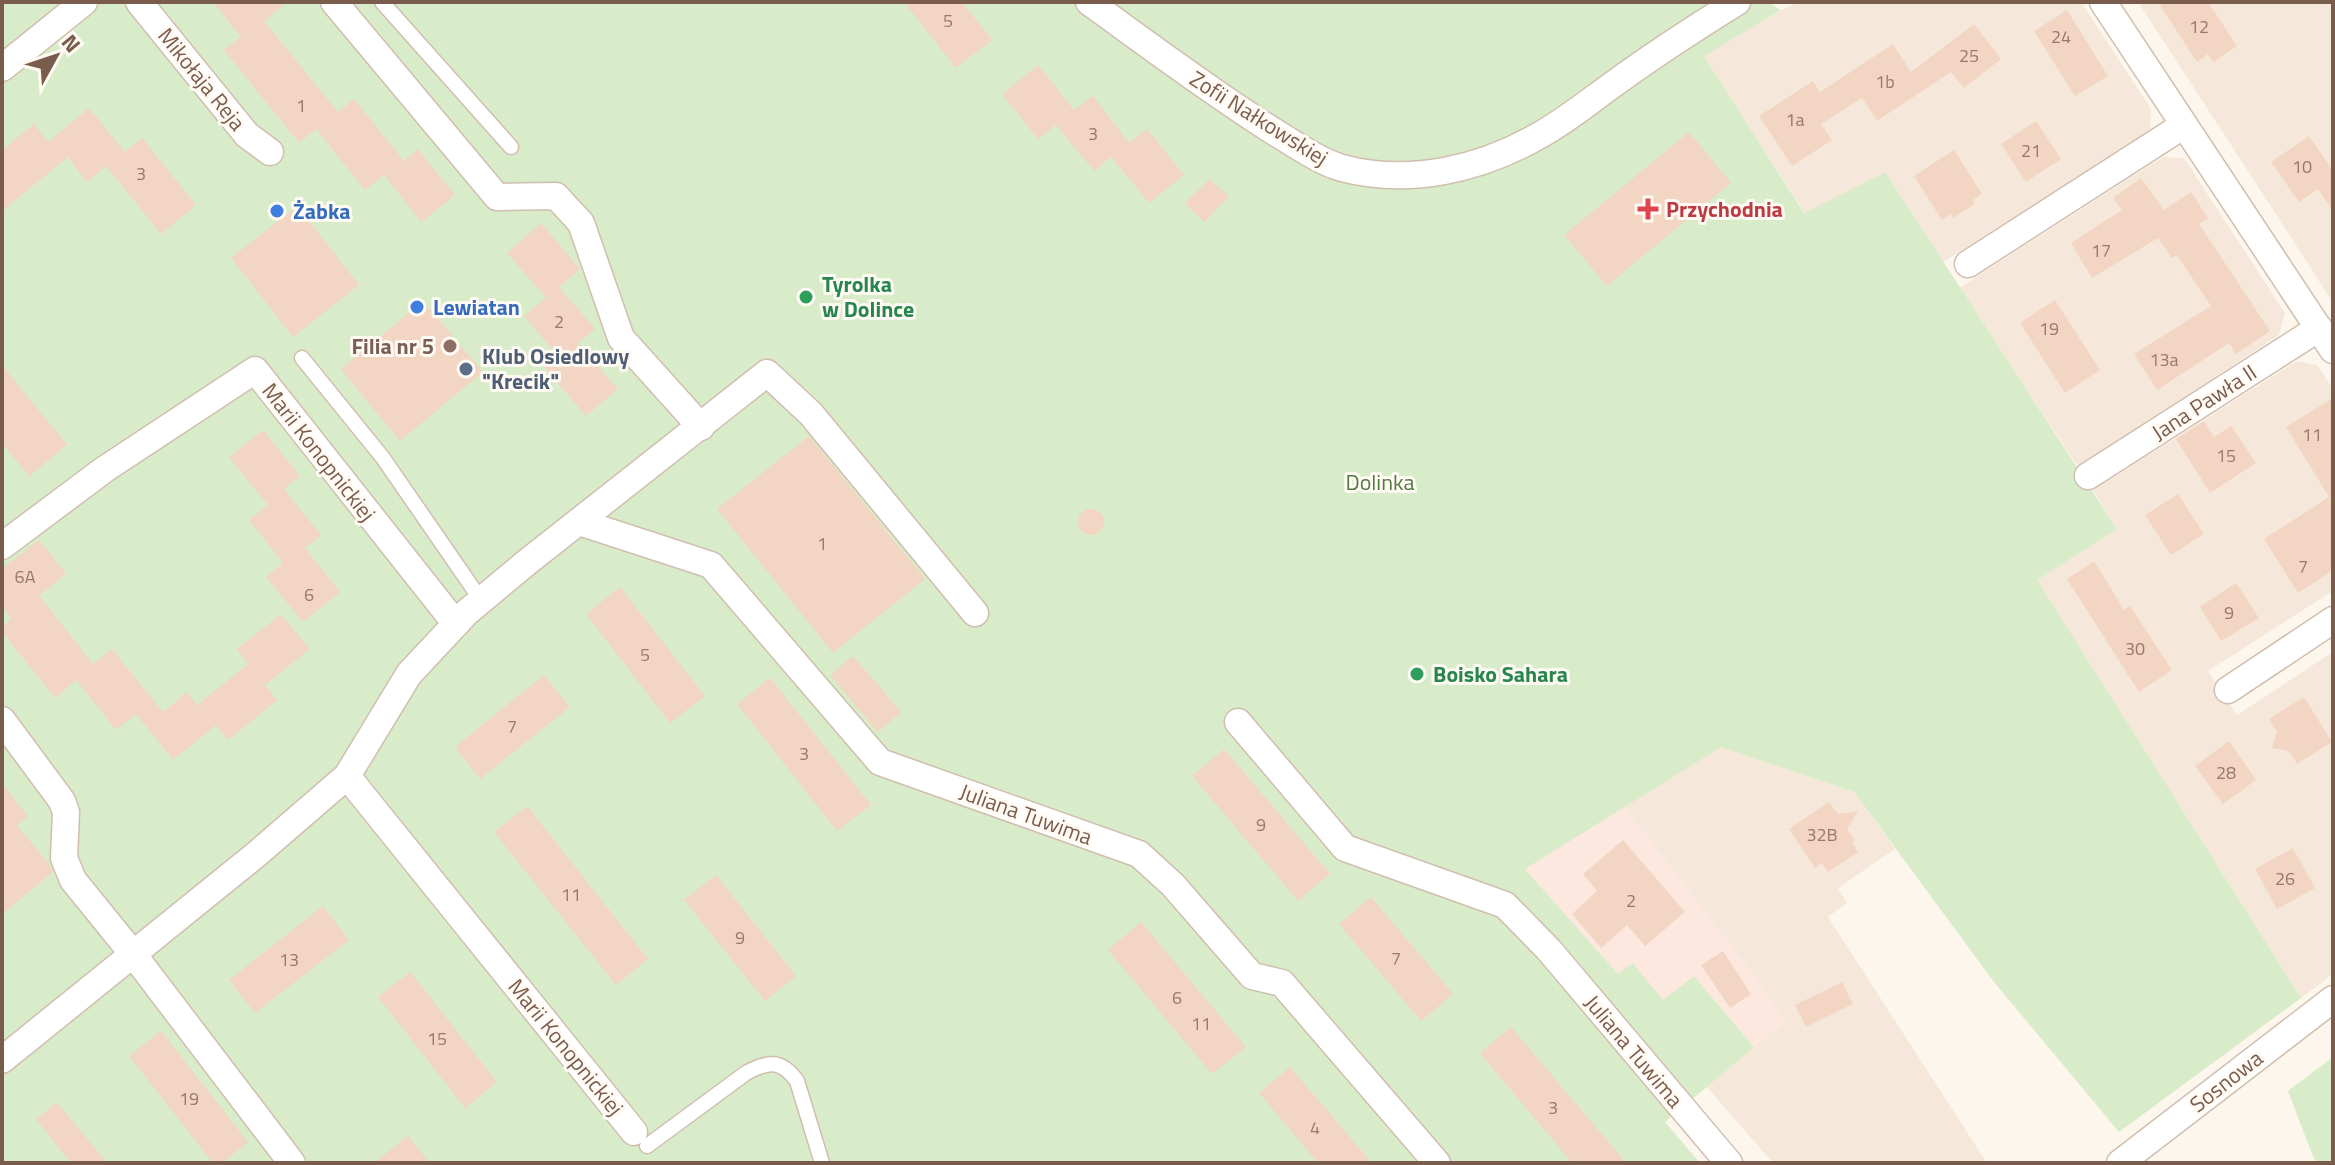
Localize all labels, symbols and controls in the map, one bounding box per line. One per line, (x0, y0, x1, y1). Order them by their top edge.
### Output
house number: 5 (943, 7, 953, 34)
house number: 12 (2189, 13, 2209, 40)
north arrow (16, 16, 96, 96)
street label: Mikołaja Reja (150, 20, 254, 138)
house number: 24 (2051, 23, 2071, 50)
text: N (53, 26, 89, 60)
house number: 25 (1959, 42, 1979, 69)
street label: Zofii Nałkowskiej (1183, 62, 1335, 174)
house number: 1b (1875, 68, 1895, 95)
house number: 1 (296, 92, 306, 119)
house number: 1a (1785, 106, 1805, 133)
house number: 3 (1088, 120, 1098, 147)
house number: 21 (2021, 137, 2041, 164)
house number: 10 (2292, 153, 2312, 180)
house number: 3 (136, 160, 146, 187)
place label: Przychodnia (1666, 192, 1783, 226)
place label: Żabka (293, 194, 351, 228)
marker: Przychodnia (1637, 198, 1659, 220)
marker: Żabka (268, 202, 286, 220)
house number: 17 (2091, 237, 2111, 264)
place label: Tyrolka w Dolince (822, 267, 914, 326)
marker: Tyrolka w Dolince (797, 288, 815, 306)
place label: Lewiatan (433, 290, 520, 324)
marker: Lewiatan (408, 298, 426, 316)
house number: 2 (554, 308, 564, 335)
house number: 19 (2039, 315, 2059, 342)
place label: Filia nr 5 (351, 329, 434, 363)
marker: Filia nr 5 (441, 337, 459, 355)
place label: Klub Osiedlowy "Krecik" (482, 339, 629, 398)
house number: 13a (2149, 346, 2179, 373)
street label: Jana Pawła II (2145, 355, 2263, 449)
marker: Klub Osiedlowy "Krecik" (457, 360, 475, 378)
street label: Marii Konopnickiej (254, 375, 384, 529)
house number: 11 (2302, 421, 2322, 448)
house number: 15 (2216, 442, 2236, 469)
park label: Dolinka (1345, 465, 1415, 499)
house number: 1 (817, 530, 827, 557)
house number: 7 (2298, 553, 2308, 580)
house number: 6A (15, 563, 36, 590)
house number: 6 (304, 581, 314, 608)
house number: 9 (2224, 599, 2234, 626)
house number: 30 (2125, 635, 2145, 662)
house number: 5 (640, 641, 650, 668)
place label: Boisko Sahara (1433, 657, 1568, 691)
marker: Boisko Sahara (1408, 665, 1426, 683)
house number: 7 (507, 713, 517, 740)
house number: 3 (799, 740, 809, 767)
house number: 28 (2216, 759, 2236, 786)
street label: Juliana Tuwima (955, 774, 1097, 854)
house number: 9 (1256, 811, 1266, 838)
house number: 32B (1806, 821, 1838, 848)
house number: 26 (2275, 865, 2295, 892)
house number: 11 (561, 881, 581, 908)
house number: 2 (1626, 887, 1636, 914)
house number: 9 (735, 924, 745, 951)
house number: 7 (1391, 945, 1401, 972)
house number: 13 (279, 946, 299, 973)
street label: Marii Konopnickiej (500, 971, 632, 1123)
house number: 6 (1172, 984, 1182, 1011)
street label: Juliana Tuwima (1576, 987, 1692, 1115)
house number: 11 (1191, 1010, 1211, 1037)
house number: 15 (427, 1025, 447, 1052)
street label: Sosnowa (2182, 1042, 2270, 1120)
house number: 19 (179, 1085, 199, 1112)
house number: 3 (1548, 1094, 1558, 1121)
house number: 4 (1310, 1114, 1320, 1141)

